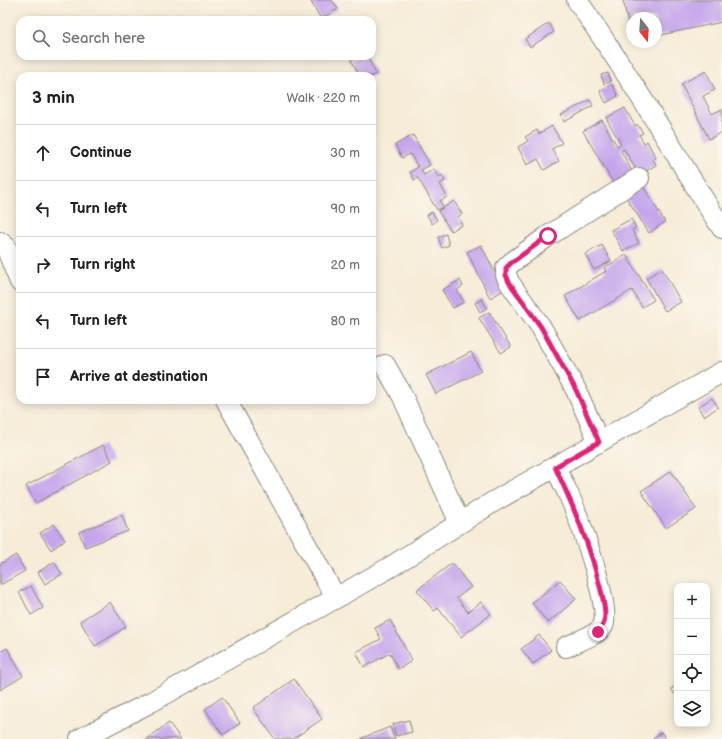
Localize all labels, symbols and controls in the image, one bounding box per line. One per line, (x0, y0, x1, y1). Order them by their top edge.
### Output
north arrow (626, 12, 662, 48)
search box (16, 16, 376, 60)
icon: search (30, 27, 52, 49)
text: Search here (62, 29, 145, 48)
text: 3 min (32, 88, 75, 108)
text: Walk · 220 m (287, 90, 360, 106)
icon: ahead (32, 142, 54, 164)
text: Continue (70, 143, 132, 162)
text: 30 m (330, 145, 360, 161)
icon: left (32, 198, 54, 220)
text: Turn left (70, 199, 127, 218)
text: 90 m (331, 201, 360, 217)
route start (539, 227, 557, 245)
icon: right (32, 254, 54, 276)
text: Turn right (70, 255, 135, 274)
text: 20 m (330, 257, 360, 273)
icon: left (32, 310, 54, 332)
text: Turn left (70, 311, 127, 330)
text: 80 m (331, 313, 360, 329)
icon: arrive (32, 366, 54, 388)
text: Arrive at destination (70, 367, 208, 386)
map controls (674, 583, 710, 727)
button: + (674, 583, 710, 619)
button: − (674, 619, 710, 655)
route end (589, 623, 607, 641)
button: locate (674, 655, 710, 691)
button: layers (674, 691, 710, 727)

